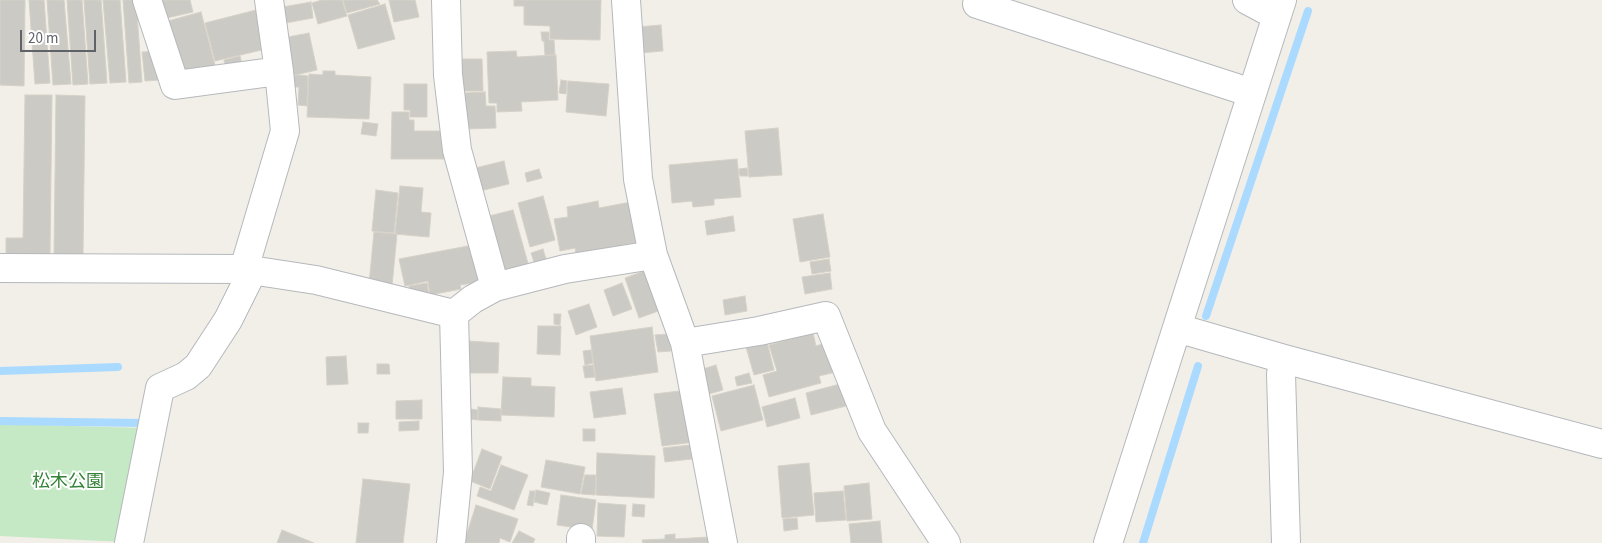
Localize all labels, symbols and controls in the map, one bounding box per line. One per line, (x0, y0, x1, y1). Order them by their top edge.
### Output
scale bar (22, 20, 99, 52)
text: 20 m (28, 28, 58, 49)
park label: 松木公園 (32, 472, 104, 494)

